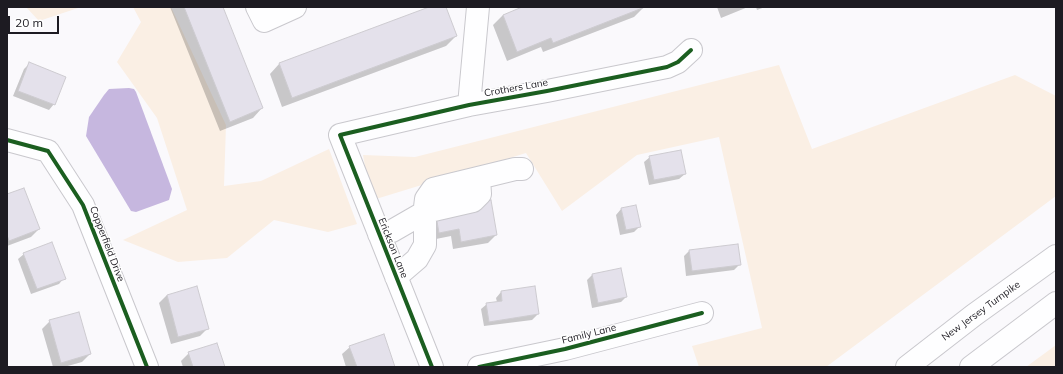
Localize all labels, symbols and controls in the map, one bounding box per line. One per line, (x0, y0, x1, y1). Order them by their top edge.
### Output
scale bar (10, 8, 61, 34)
text: 20 m (15, 15, 43, 30)
street label: Crothers Lane (483, 76, 549, 100)
street label: Copperfield Drive (87, 205, 127, 283)
street label: Erickson Lane (375, 216, 411, 280)
street label: New Jersey Turnpike (939, 278, 1023, 344)
street label: Family Lane (561, 321, 617, 347)

